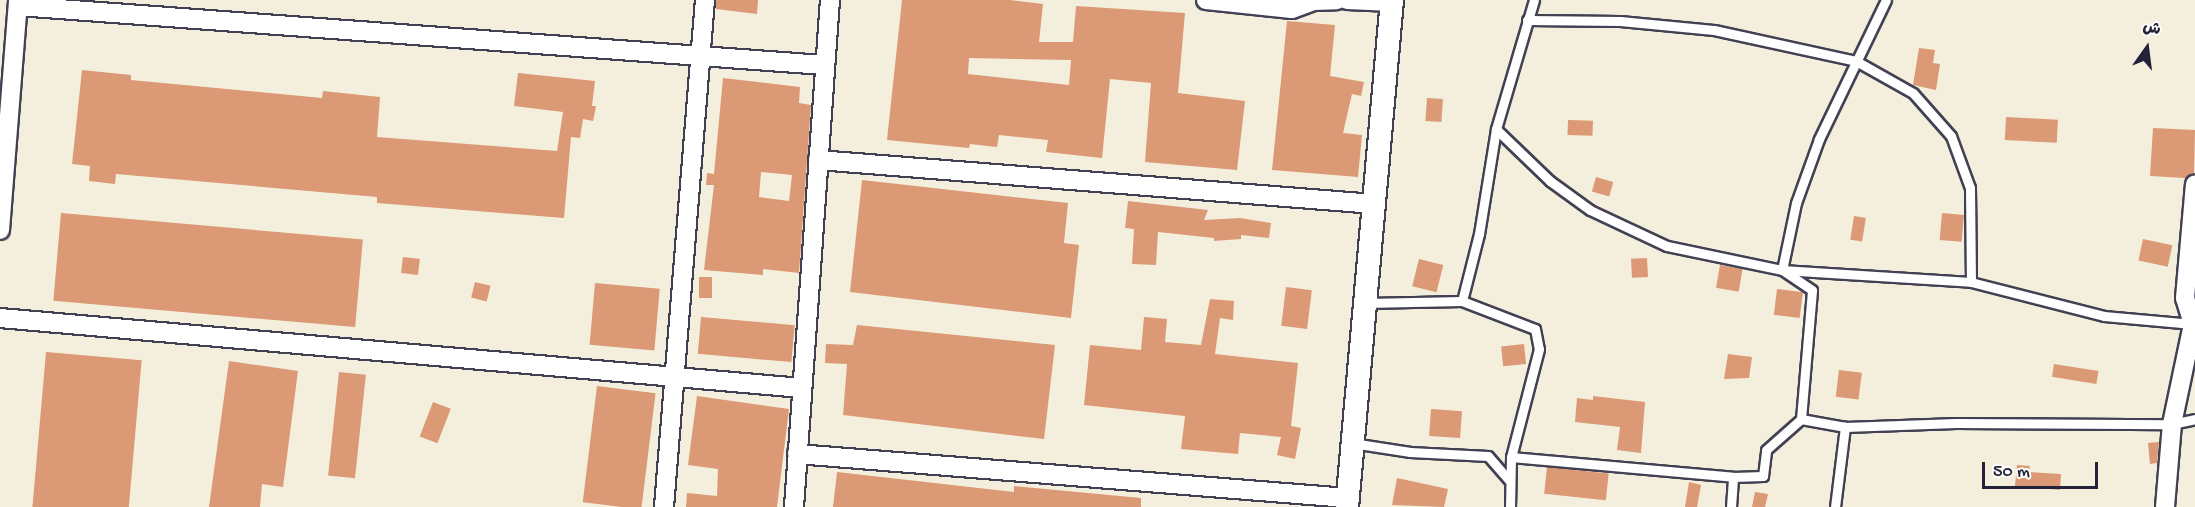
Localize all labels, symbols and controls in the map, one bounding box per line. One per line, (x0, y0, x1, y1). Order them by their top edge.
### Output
north arrow (2117, 18, 2177, 78)
text: ش (2141, 19, 2162, 41)
scale bar (1985, 450, 2100, 488)
text: 50 m (1993, 462, 2030, 483)

